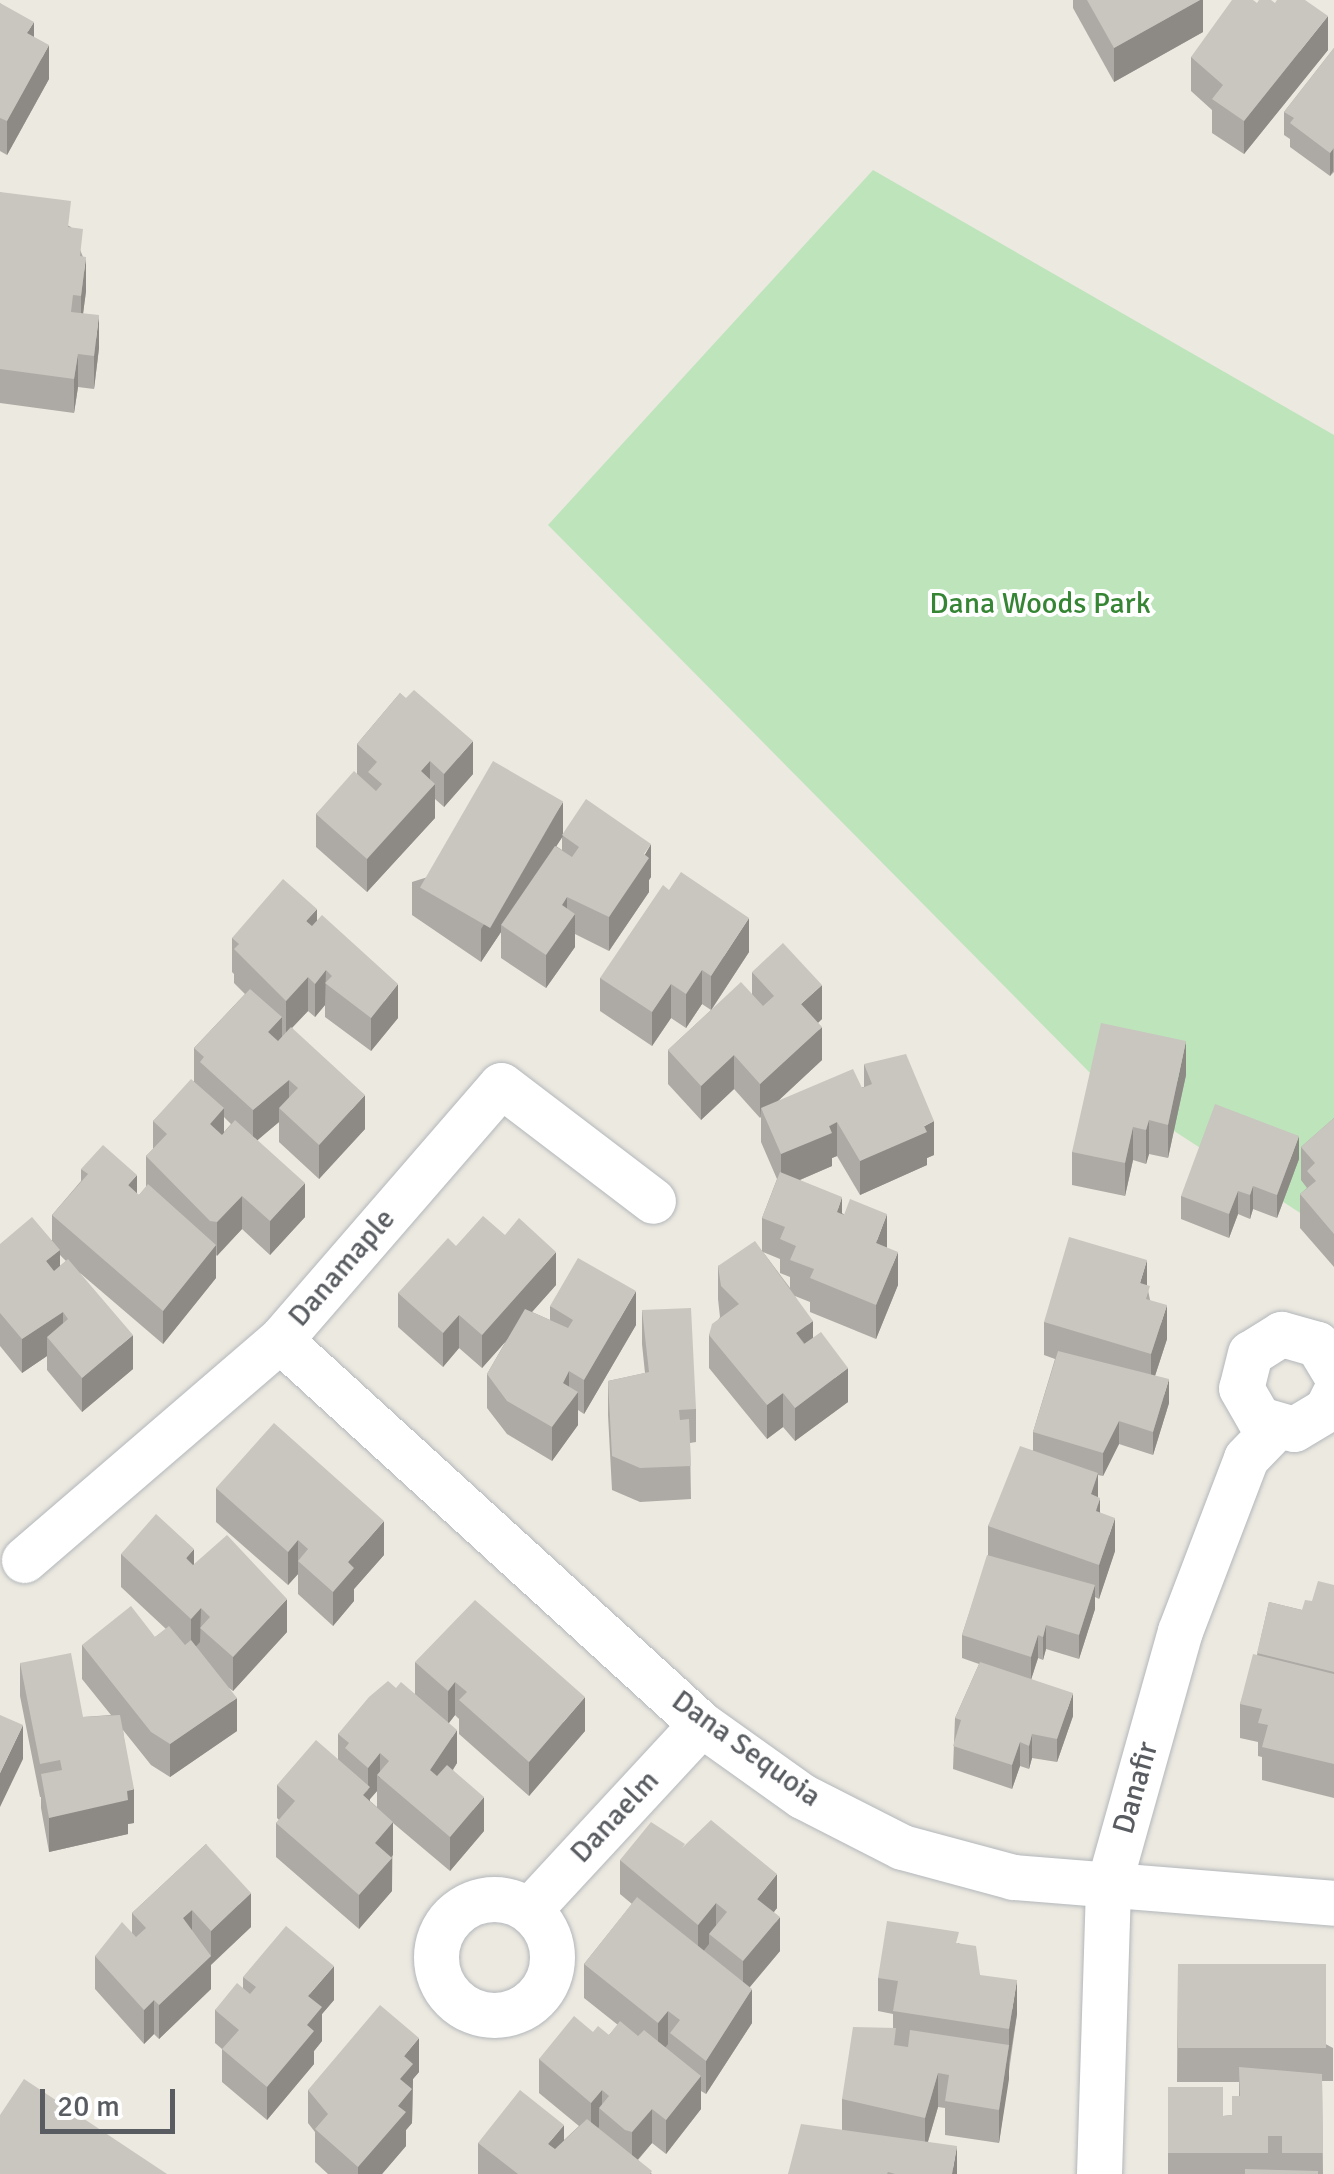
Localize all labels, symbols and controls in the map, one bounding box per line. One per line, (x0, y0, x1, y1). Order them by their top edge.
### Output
park label: Dana Woods Park (929, 586, 1151, 622)
street label: Danamaple (281, 1202, 403, 1334)
street label: Dana Sequoia (664, 1683, 828, 1815)
street label: Danafir (1106, 1738, 1166, 1838)
street label: Danaelm (563, 1763, 667, 1871)
scale bar (45, 2069, 180, 2131)
text: 20 m (57, 2088, 120, 2125)

